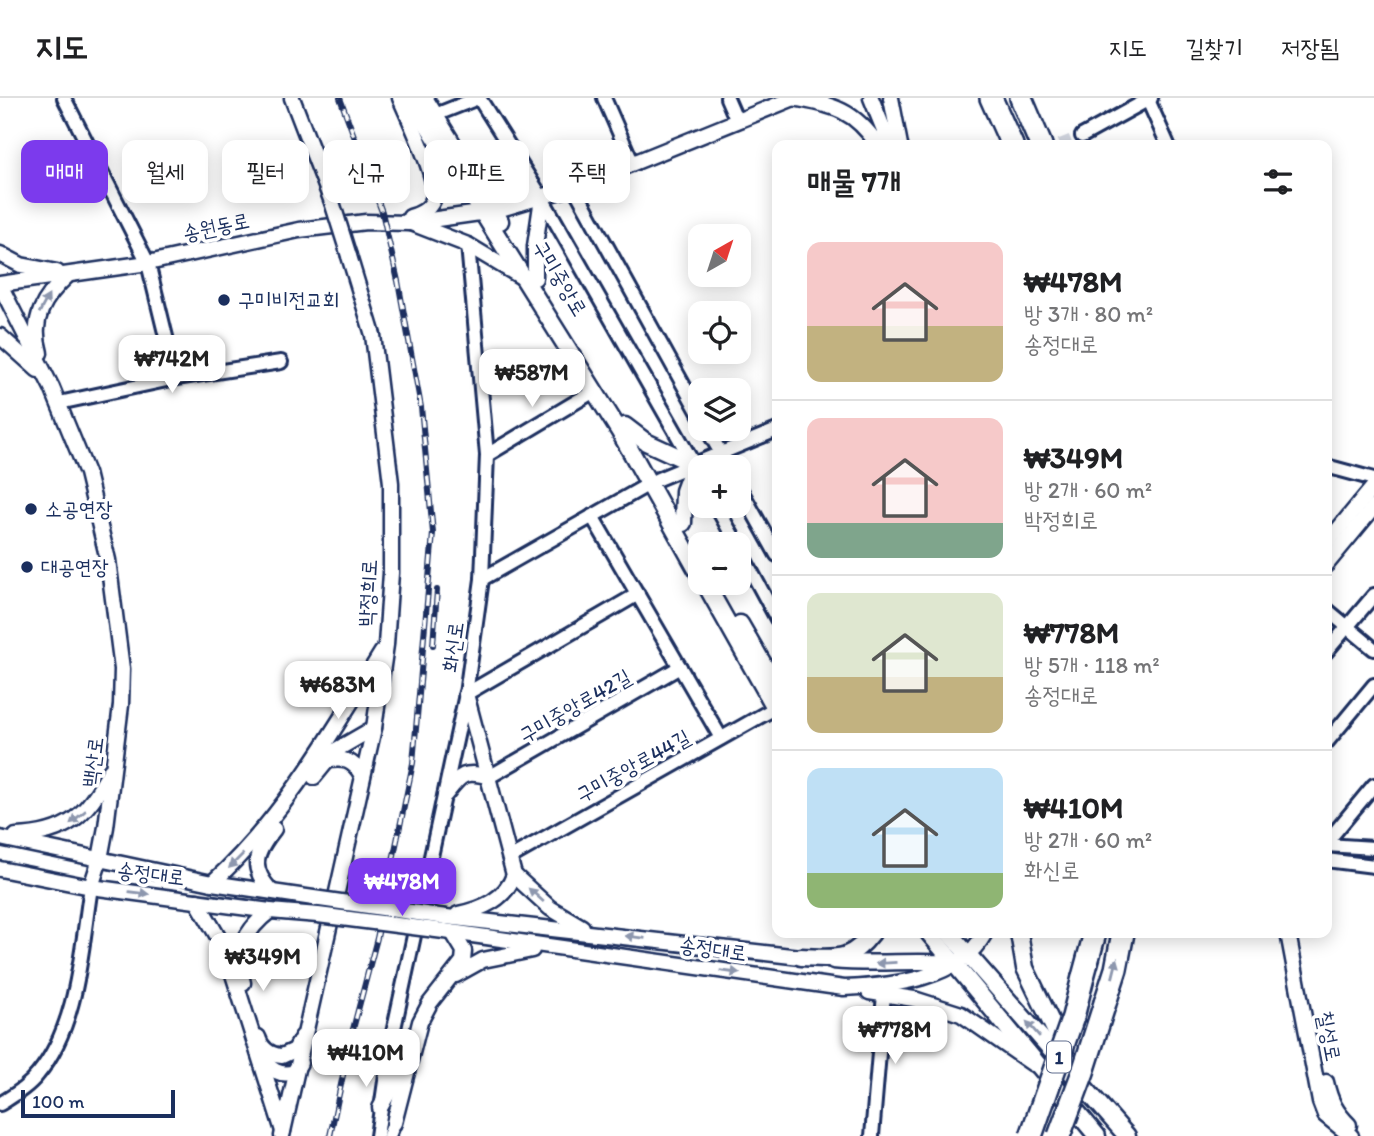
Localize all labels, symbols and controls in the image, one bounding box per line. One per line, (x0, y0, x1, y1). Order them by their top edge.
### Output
text: 지도 (35, 27, 88, 66)
text: 지도 (1109, 33, 1147, 62)
text: 길찾기 (1185, 33, 1243, 62)
text: 저장됨 (1281, 33, 1339, 62)
chip: 매매 (21, 140, 108, 203)
chip: 월세 (122, 140, 208, 203)
chip: 필터 (222, 140, 309, 203)
chip: 신규 (323, 140, 410, 203)
chip: 아파트 (424, 140, 529, 203)
chip: 주택 (543, 140, 630, 203)
text: 매물 7개 (807, 163, 901, 200)
icon: filters (1259, 163, 1297, 201)
street label: 송원동로 (180, 207, 252, 246)
north arrow (688, 224, 751, 287)
map controls (688, 224, 751, 595)
street label: 구미중앙로 (528, 235, 593, 320)
text: ₩478M (1024, 263, 1123, 300)
icon: home (863, 270, 947, 354)
place label: 구미비전교회 (238, 287, 339, 312)
marker: 구미비전교회 (216, 292, 232, 308)
one-way arrow (38, 294, 49, 314)
text: 방 3개 · 80 m² (1024, 300, 1153, 328)
button: locate (688, 301, 751, 364)
text: 송정대로 (1024, 330, 1098, 358)
pin: ₩742M (123, 336, 221, 395)
text: ₩742M (134, 344, 210, 372)
pin: ₩587M (483, 350, 581, 409)
text: ₩587M (495, 358, 569, 386)
button: layers (688, 378, 751, 441)
text: ₩349M (1024, 439, 1123, 476)
icon: home (863, 446, 947, 530)
button: + (688, 455, 751, 518)
text: 방 2개 · 60 m² (1024, 476, 1152, 504)
place label: 소공연장 (45, 496, 113, 521)
marker: 소공연장 (23, 501, 39, 517)
text: 박정희로 (1024, 506, 1098, 534)
button: − (688, 532, 751, 595)
place label: 대공연장 (41, 554, 109, 579)
marker: 대공연장 (19, 559, 35, 575)
street label: 박정희로 (353, 559, 382, 627)
text: ₩778M (1024, 614, 1119, 651)
street label: 화신로 (437, 620, 468, 674)
icon: home (863, 621, 947, 705)
text: 방 5개 · 118 m² (1024, 651, 1160, 679)
pin: ₩683M (289, 662, 387, 721)
street label: 구미중앙로42길 (514, 663, 635, 748)
text: ₩683M (300, 670, 376, 698)
text: 송정대로 (1024, 681, 1098, 709)
street label: 구미중앙로44길 (571, 724, 694, 807)
street label: 백산로 (77, 735, 108, 789)
text: ₩410M (1024, 789, 1124, 826)
icon: home (863, 796, 947, 880)
one-way arrow (69, 809, 87, 824)
text: 방 2개 · 60 m² (1024, 826, 1152, 854)
one-way arrow (227, 853, 244, 870)
text: 화신로 (1024, 856, 1080, 884)
street label: 송정대로 (116, 857, 186, 890)
pin: ₩478M (353, 858, 451, 918)
text: ₩478M (364, 867, 440, 895)
one-way arrow (528, 887, 545, 903)
one-way arrow (129, 888, 151, 899)
street label: 송정대로 (678, 931, 748, 966)
one-way arrow (624, 932, 646, 943)
pin: ₩349M (214, 934, 312, 993)
text: ₩349M (225, 942, 301, 970)
one-way arrow (1110, 957, 1121, 979)
one-way arrow (875, 958, 897, 969)
one-way arrow (719, 967, 741, 978)
pin: ₩778M (846, 1006, 944, 1066)
street label: 칠성로 (1312, 1009, 1347, 1063)
text: ₩778M (858, 1015, 932, 1043)
one-way arrow (1026, 1021, 1041, 1038)
pin: ₩410M (317, 1030, 415, 1089)
text: ₩410M (328, 1038, 404, 1066)
road number: 1 (1047, 1042, 1071, 1072)
scale bar (21, 1087, 175, 1119)
text: 100 m (32, 1090, 84, 1113)

